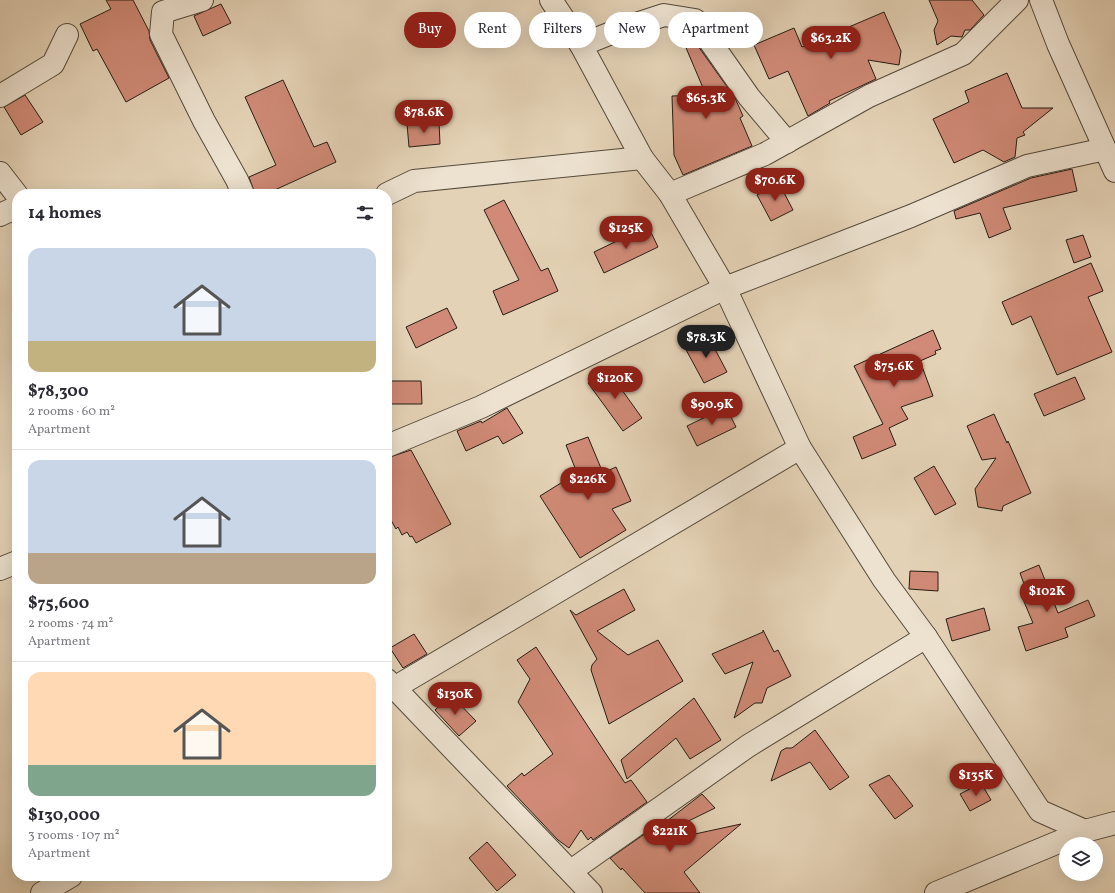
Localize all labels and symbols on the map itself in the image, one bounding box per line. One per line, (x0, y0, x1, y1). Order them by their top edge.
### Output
pin: $63.2K (798, 26, 864, 60)
pin: $65.3K (673, 86, 739, 120)
pin: $78.6K (391, 100, 457, 134)
pin: $70.6K (742, 168, 808, 202)
pin: $125K (598, 216, 654, 250)
pin: $78.3K (673, 325, 739, 359)
pin: $75.6K (861, 354, 927, 388)
pin: $120K (587, 366, 643, 400)
pin: $90.9K (679, 392, 745, 426)
pin: $226K (560, 467, 616, 501)
pin: $102K (1019, 579, 1075, 613)
pin: $130K (427, 682, 483, 716)
pin: $135K (948, 763, 1004, 797)
pin: $221K (642, 819, 698, 853)

